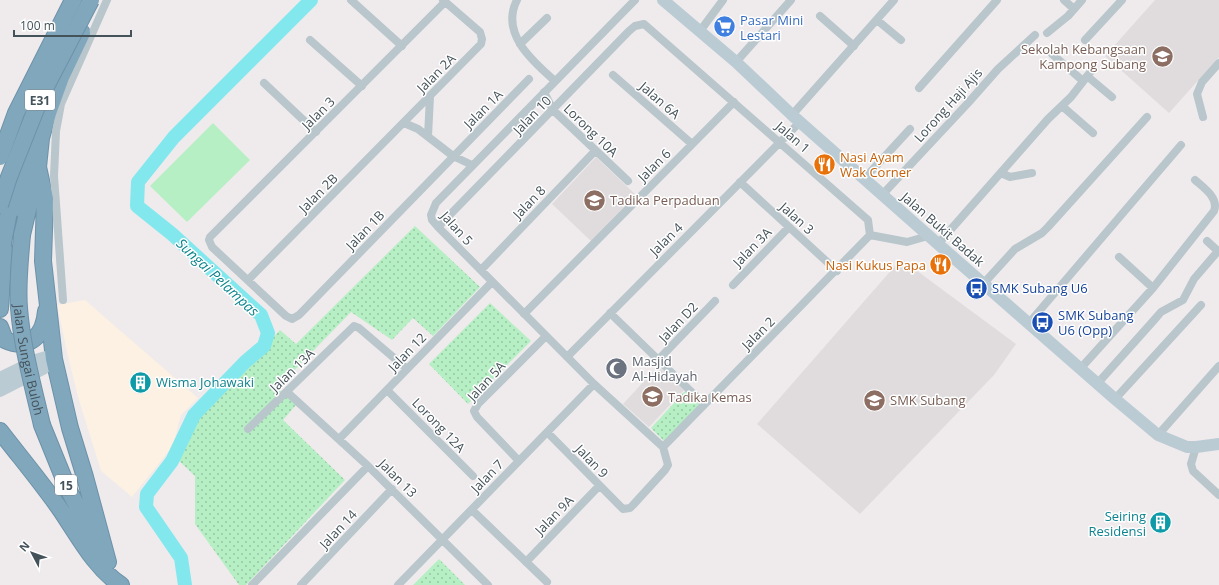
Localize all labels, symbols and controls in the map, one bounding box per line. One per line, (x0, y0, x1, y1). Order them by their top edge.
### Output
place label: Pasar Mini Lestari (740, 11, 803, 44)
scale bar (14, 12, 131, 38)
supermarket icon: Pasar Mini Lestari (711, 14, 737, 40)
text: 100 m (20, 17, 55, 34)
place label: Sekolah Kebangsaan Kampong Subang (1021, 40, 1146, 73)
school or university icon: Sekolah Kebangsaan Kampong Subang (1149, 43, 1175, 69)
street label: Jalan 2A (411, 49, 460, 98)
street label: Lorong Haji Ajis (910, 64, 986, 146)
street label: Jalan 6A (634, 76, 685, 123)
street label: Jalan 1A (458, 85, 507, 134)
road number: E31 (25, 90, 55, 110)
street label: Jalan 3 (296, 92, 339, 135)
street label: Jalan 10 (508, 92, 555, 140)
street label: Lorong 10A (560, 99, 623, 161)
street label: Jalan 1 (770, 116, 814, 157)
street label: Jalan 6 (632, 144, 675, 187)
place label: Nasi Ayam Wak Corner (840, 148, 912, 181)
restaurant icon: Nasi Ayam Wak Corner (812, 151, 838, 177)
street label: Jalan 2B (293, 170, 341, 218)
street label: Jalan 8 (507, 181, 549, 224)
school or university icon: Tadika Perpaduan (581, 187, 607, 213)
street label: Jalan Bukit Badak (896, 187, 989, 270)
place label: Tadika Perpaduan (610, 191, 720, 209)
street label: Jalan 3 (775, 197, 818, 238)
street label: Jalan 1B (340, 206, 388, 255)
street label: Jalan 5 (436, 206, 477, 249)
street label: Jalan 4 (644, 218, 687, 261)
street label: Jalan 3A (727, 223, 776, 272)
water label: Sungai Pelampas (173, 234, 263, 320)
restaurant icon: Nasi Kukus Papa (928, 252, 954, 278)
place label: Nasi Kukus Papa (826, 256, 926, 274)
bus stop icon: SMK Subang U6 (963, 275, 989, 301)
place label: SMK Subang U6 (992, 279, 1088, 297)
street label: Jalan D2 (653, 298, 702, 347)
street label: Jalan Sungai Buloh (10, 302, 48, 417)
place label: SMK Subang U6 (Opp) (1058, 306, 1133, 339)
bus stop icon: SMK Subang U6 (Opp) (1030, 309, 1056, 335)
street label: Jalan 2 (736, 312, 779, 355)
street label: Jalan 12 (383, 329, 430, 377)
street label: Jalan 13A (264, 344, 319, 397)
place label: Masjid Al-Hidayah (632, 352, 697, 385)
mosque icon: Masjid Al-Hidayah (603, 355, 629, 381)
street label: Jalan 5A (462, 357, 510, 406)
building icon: Wisma Johawaki (128, 369, 154, 395)
place label: Wisma Johawaki (156, 373, 254, 391)
school or university icon: Tadika Kemas (640, 384, 666, 410)
school or university icon: SMK Subang (861, 387, 887, 413)
place label: Tadika Kemas (668, 388, 752, 406)
place label: SMK Subang (890, 391, 965, 409)
street label: Lorong 12A (408, 394, 470, 457)
street label: Jalan 9 (570, 439, 612, 482)
street label: Jalan 13 (373, 453, 421, 501)
street label: Jalan 7 (465, 455, 507, 498)
road number: 15 (55, 475, 77, 495)
street label: Jalan 9A (529, 491, 578, 540)
street label: Jalan 14 (314, 505, 361, 554)
place label: Seiring Residensi (1088, 507, 1146, 540)
building icon: Seiring Residensi (1148, 510, 1174, 536)
north arrow (12, 533, 52, 573)
text: N (15, 538, 33, 554)

